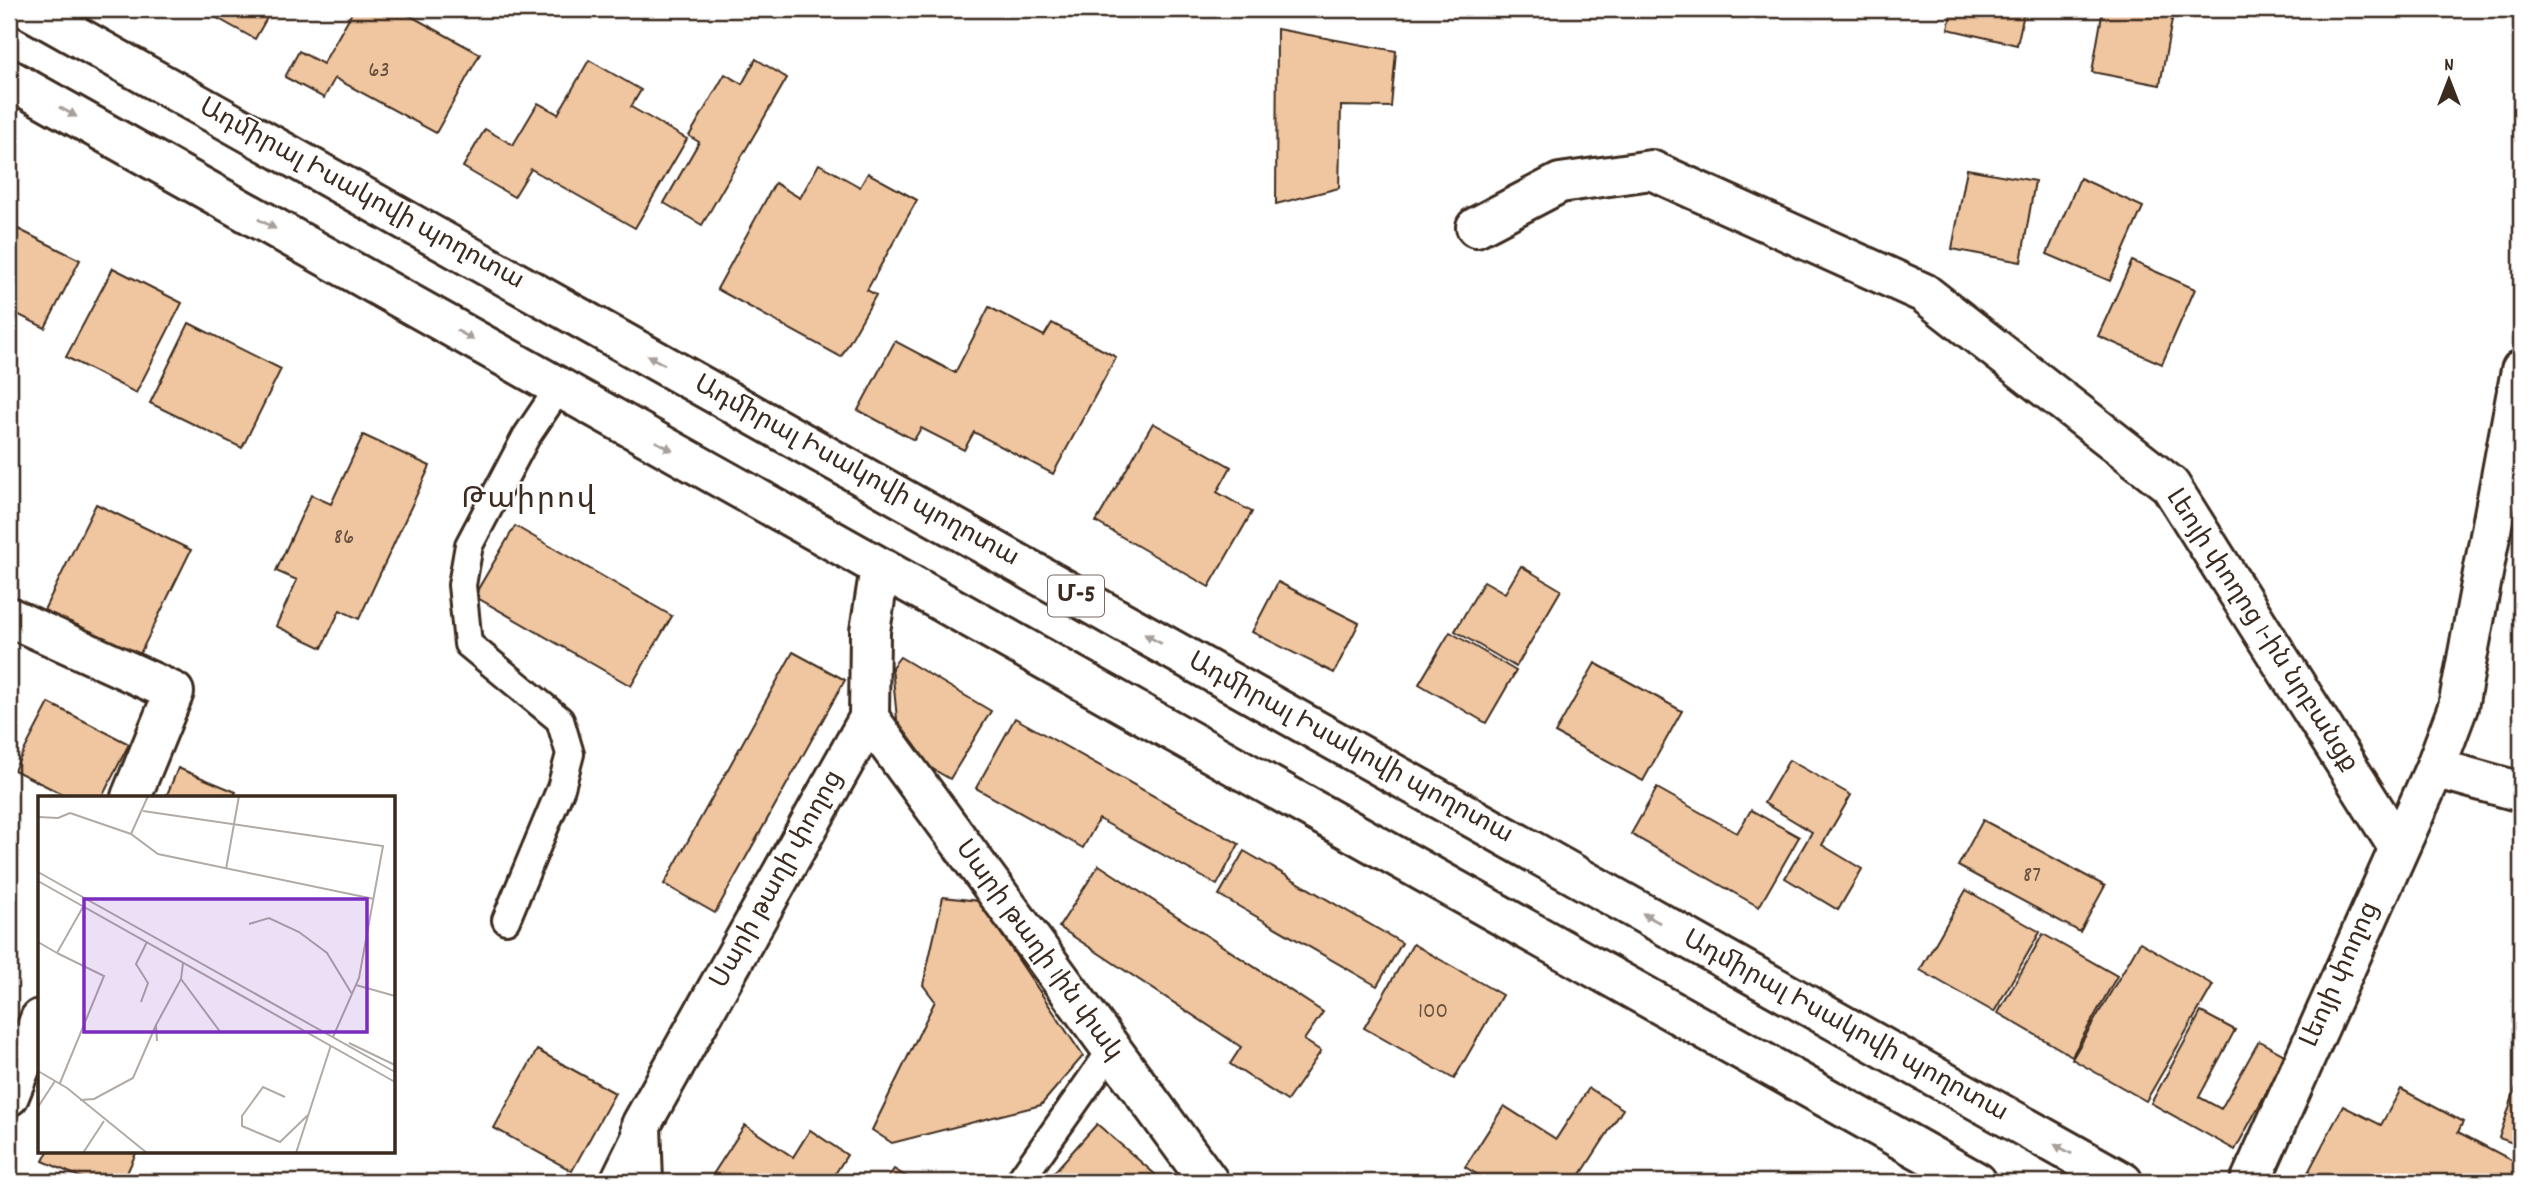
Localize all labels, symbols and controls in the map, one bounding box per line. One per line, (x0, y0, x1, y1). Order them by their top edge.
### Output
north arrow (2414, 46, 2484, 116)
text: N (2444, 53, 2454, 80)
house number: 63 (368, 55, 390, 88)
street label: Ադմիրալ Իսակովի պողոտա (192, 90, 530, 300)
one-way arrow (59, 106, 78, 118)
one-way arrow (257, 218, 276, 230)
one-way arrow (455, 329, 475, 341)
one-way arrow (646, 354, 665, 366)
street label: Ադմիրալ Իսակովի պողոտա (687, 367, 1025, 577)
one-way arrow (654, 440, 673, 452)
district label: Թաիրով (461, 480, 597, 523)
street label: Լեոյի փողոց 1-ին նրբանցք (2155, 482, 2367, 780)
house number: 86 (334, 522, 354, 555)
road number: Մ-5 (1048, 576, 1104, 616)
one-way arrow (1144, 633, 1163, 645)
street label: Ադմիրալ Իսակովի պողոտա (1181, 644, 1519, 854)
street label: Սարի թաղի փողոց (703, 764, 853, 996)
inset map (38, 796, 396, 1152)
street label: Սարի թաղի 1ին փակ (945, 833, 1131, 1069)
house number: 87 (2023, 860, 2041, 893)
street label: Լեոյի փողոց (2292, 896, 2390, 1054)
one-way arrow (1641, 912, 1661, 924)
street label: Ադմիրալ Իսակովի պողոտա (1676, 922, 2014, 1132)
house number: 100 (1418, 996, 1448, 1029)
one-way arrow (2054, 1143, 2073, 1155)

